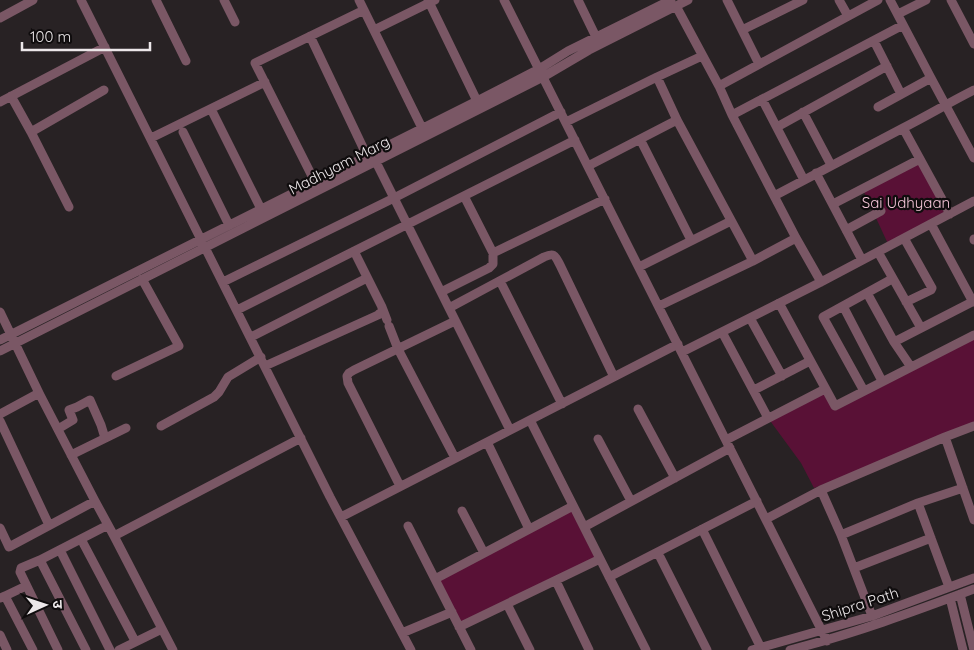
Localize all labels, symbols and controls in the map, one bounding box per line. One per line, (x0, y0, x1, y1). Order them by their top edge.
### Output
scale bar (22, 20, 150, 52)
text: 100 m (30, 27, 71, 46)
street label: Madhyam Marg (285, 131, 393, 199)
park label: Sai Udhyaan (862, 193, 950, 212)
north arrow (20, 580, 70, 630)
street label: Shipra Path (819, 583, 901, 625)
text: उ (49, 600, 67, 610)

